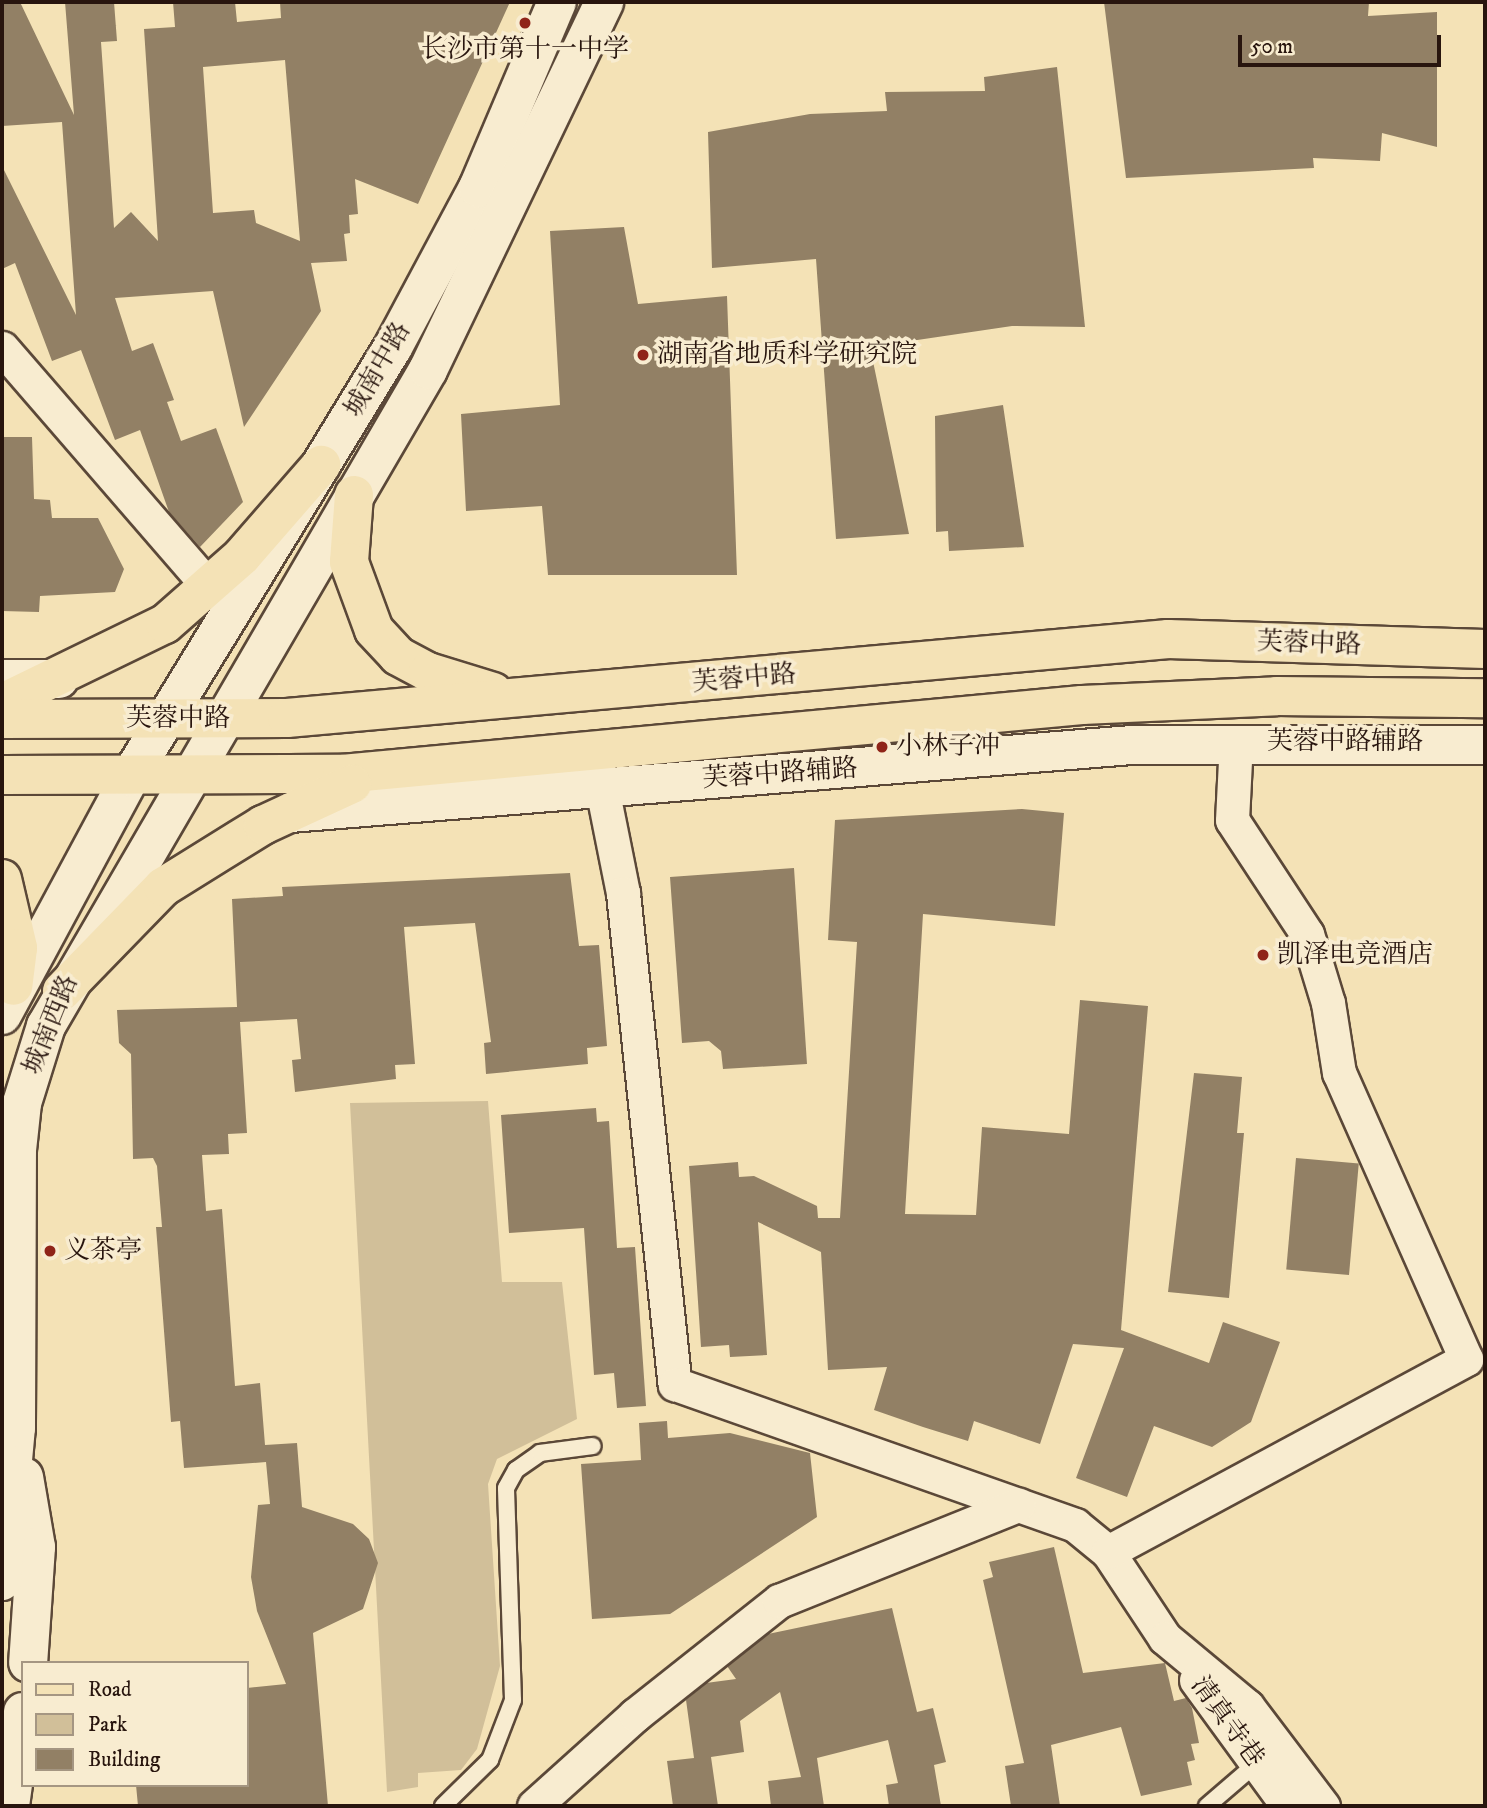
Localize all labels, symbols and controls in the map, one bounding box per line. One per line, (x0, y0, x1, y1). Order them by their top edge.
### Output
marker: 长沙市第十一中学 (517, 15, 533, 31)
scale bar (1242, 21, 1445, 65)
place label: 长沙市第十一中学 (421, 34, 629, 66)
text: 50 m (1251, 34, 1293, 60)
street label: 城南中路 (338, 317, 418, 423)
place label: 湖南省地质科学研究院 (657, 339, 917, 371)
marker: 湖南省地质科学研究院 (635, 347, 651, 363)
street label: 芙蓉中路 (1256, 627, 1362, 661)
street label: 芙蓉中路 (691, 659, 797, 699)
street label: 芙蓉中路 (126, 703, 230, 735)
street label: 芙蓉中路辅路 (1267, 726, 1423, 758)
place label: 小林子冲 (896, 731, 1000, 763)
marker: 小林子冲 (874, 739, 890, 755)
street label: 芙蓉中路辅路 (701, 753, 859, 795)
place label: 凯泽电竞酒店 (1277, 939, 1433, 971)
marker: 凯泽电竞酒店 (1255, 947, 1271, 963)
street label: 城南西路 (17, 971, 85, 1079)
place label: 义茶亭 (64, 1235, 142, 1267)
marker: 义茶亭 (42, 1243, 58, 1259)
legend (21, 1661, 248, 1787)
street label: 清真寺巷 (1184, 1671, 1270, 1773)
text: Road (88, 1677, 132, 1703)
text: Park (88, 1712, 127, 1738)
text: Building (88, 1747, 160, 1773)

